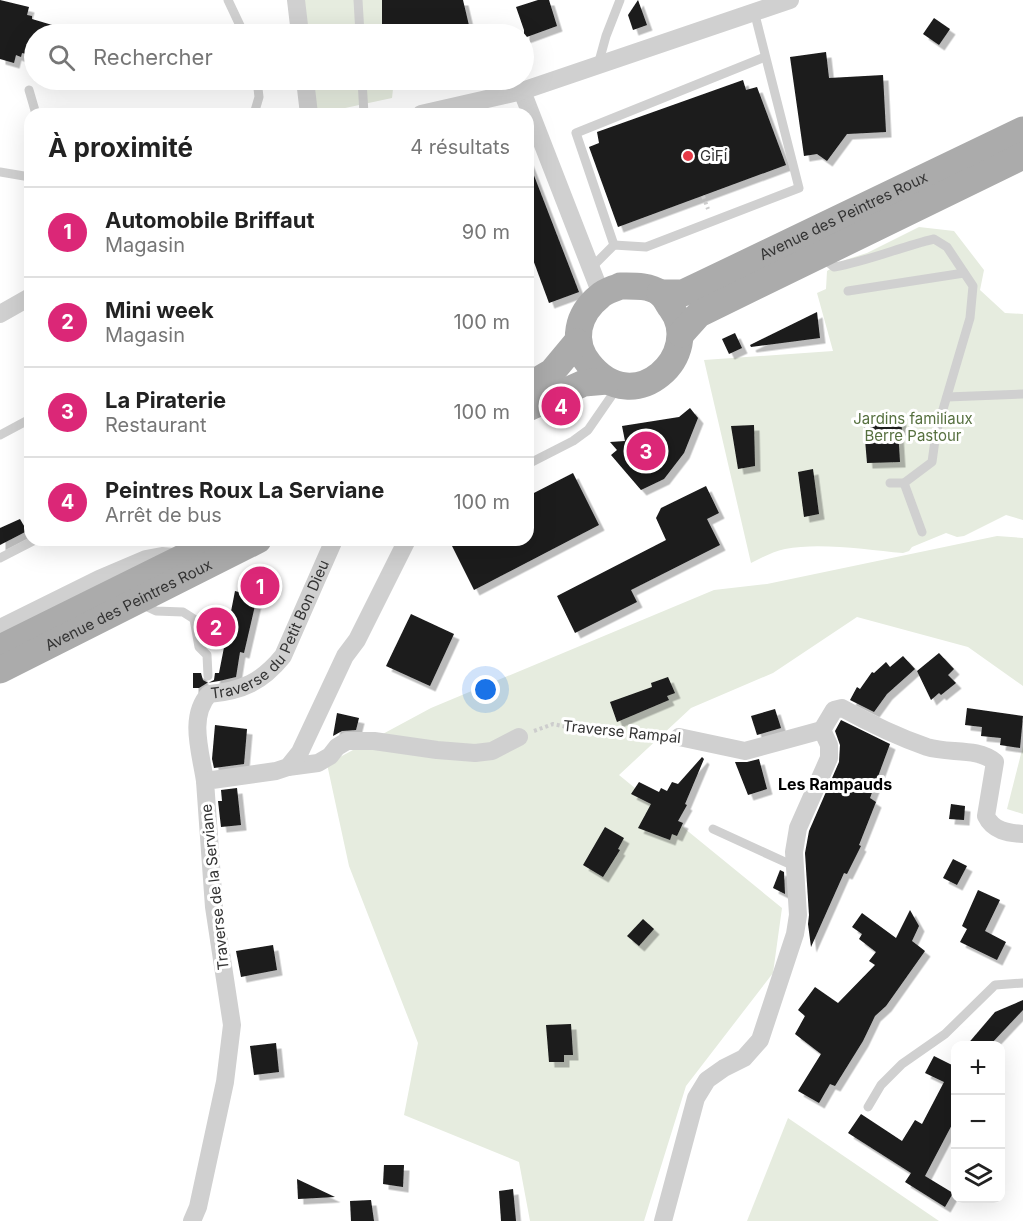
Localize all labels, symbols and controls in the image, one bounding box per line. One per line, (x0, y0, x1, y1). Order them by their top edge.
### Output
search box (24, 24, 534, 90)
icon: search (45, 41, 78, 74)
text: Rechercher (93, 44, 213, 70)
text: À proximité (48, 132, 193, 163)
text: 4 résultats (410, 135, 510, 159)
place label: GiFi (700, 146, 727, 165)
marker: GiFi (681, 149, 695, 163)
street label: Avenue des Peintres Roux (756, 167, 931, 264)
text: Automobile Briffaut (105, 207, 314, 233)
text: 1 (63, 220, 72, 244)
text: 90 m (462, 220, 510, 244)
text: Magasin (105, 233, 185, 257)
text: Mini week (105, 297, 214, 323)
text: 2 (61, 310, 74, 334)
text: 100 m (453, 310, 510, 334)
text: Magasin (105, 323, 185, 347)
pin: 4 (542, 384, 580, 428)
text: La Piraterie (105, 387, 226, 413)
text: 3 (61, 400, 74, 424)
text: 100 m (453, 400, 510, 424)
park label: Jardins familiaux Berre Pastour (853, 409, 973, 445)
text: Restaurant (105, 413, 207, 437)
pin: 3 (626, 428, 666, 474)
text: Peintres Roux La Serviane (105, 477, 384, 503)
text: 4 (61, 490, 74, 514)
text: 100 m (453, 490, 510, 514)
text: Arrêt de bus (105, 503, 222, 527)
street label: Avenue des Peintres Roux (42, 555, 215, 655)
street label: Traverse du Petit Bon Dieu (209, 557, 333, 703)
pin: 1 (240, 564, 280, 608)
pin: 2 (196, 604, 236, 650)
your location (471, 675, 500, 704)
street label: Traverse Rampal (562, 716, 682, 747)
district label: Les Rampauds (778, 774, 892, 794)
street label: Traverse de la Serviane (196, 803, 233, 971)
map controls (951, 1041, 1005, 1203)
button: + (951, 1041, 1005, 1095)
button: − (951, 1095, 1005, 1149)
button: layers (951, 1149, 1005, 1203)

